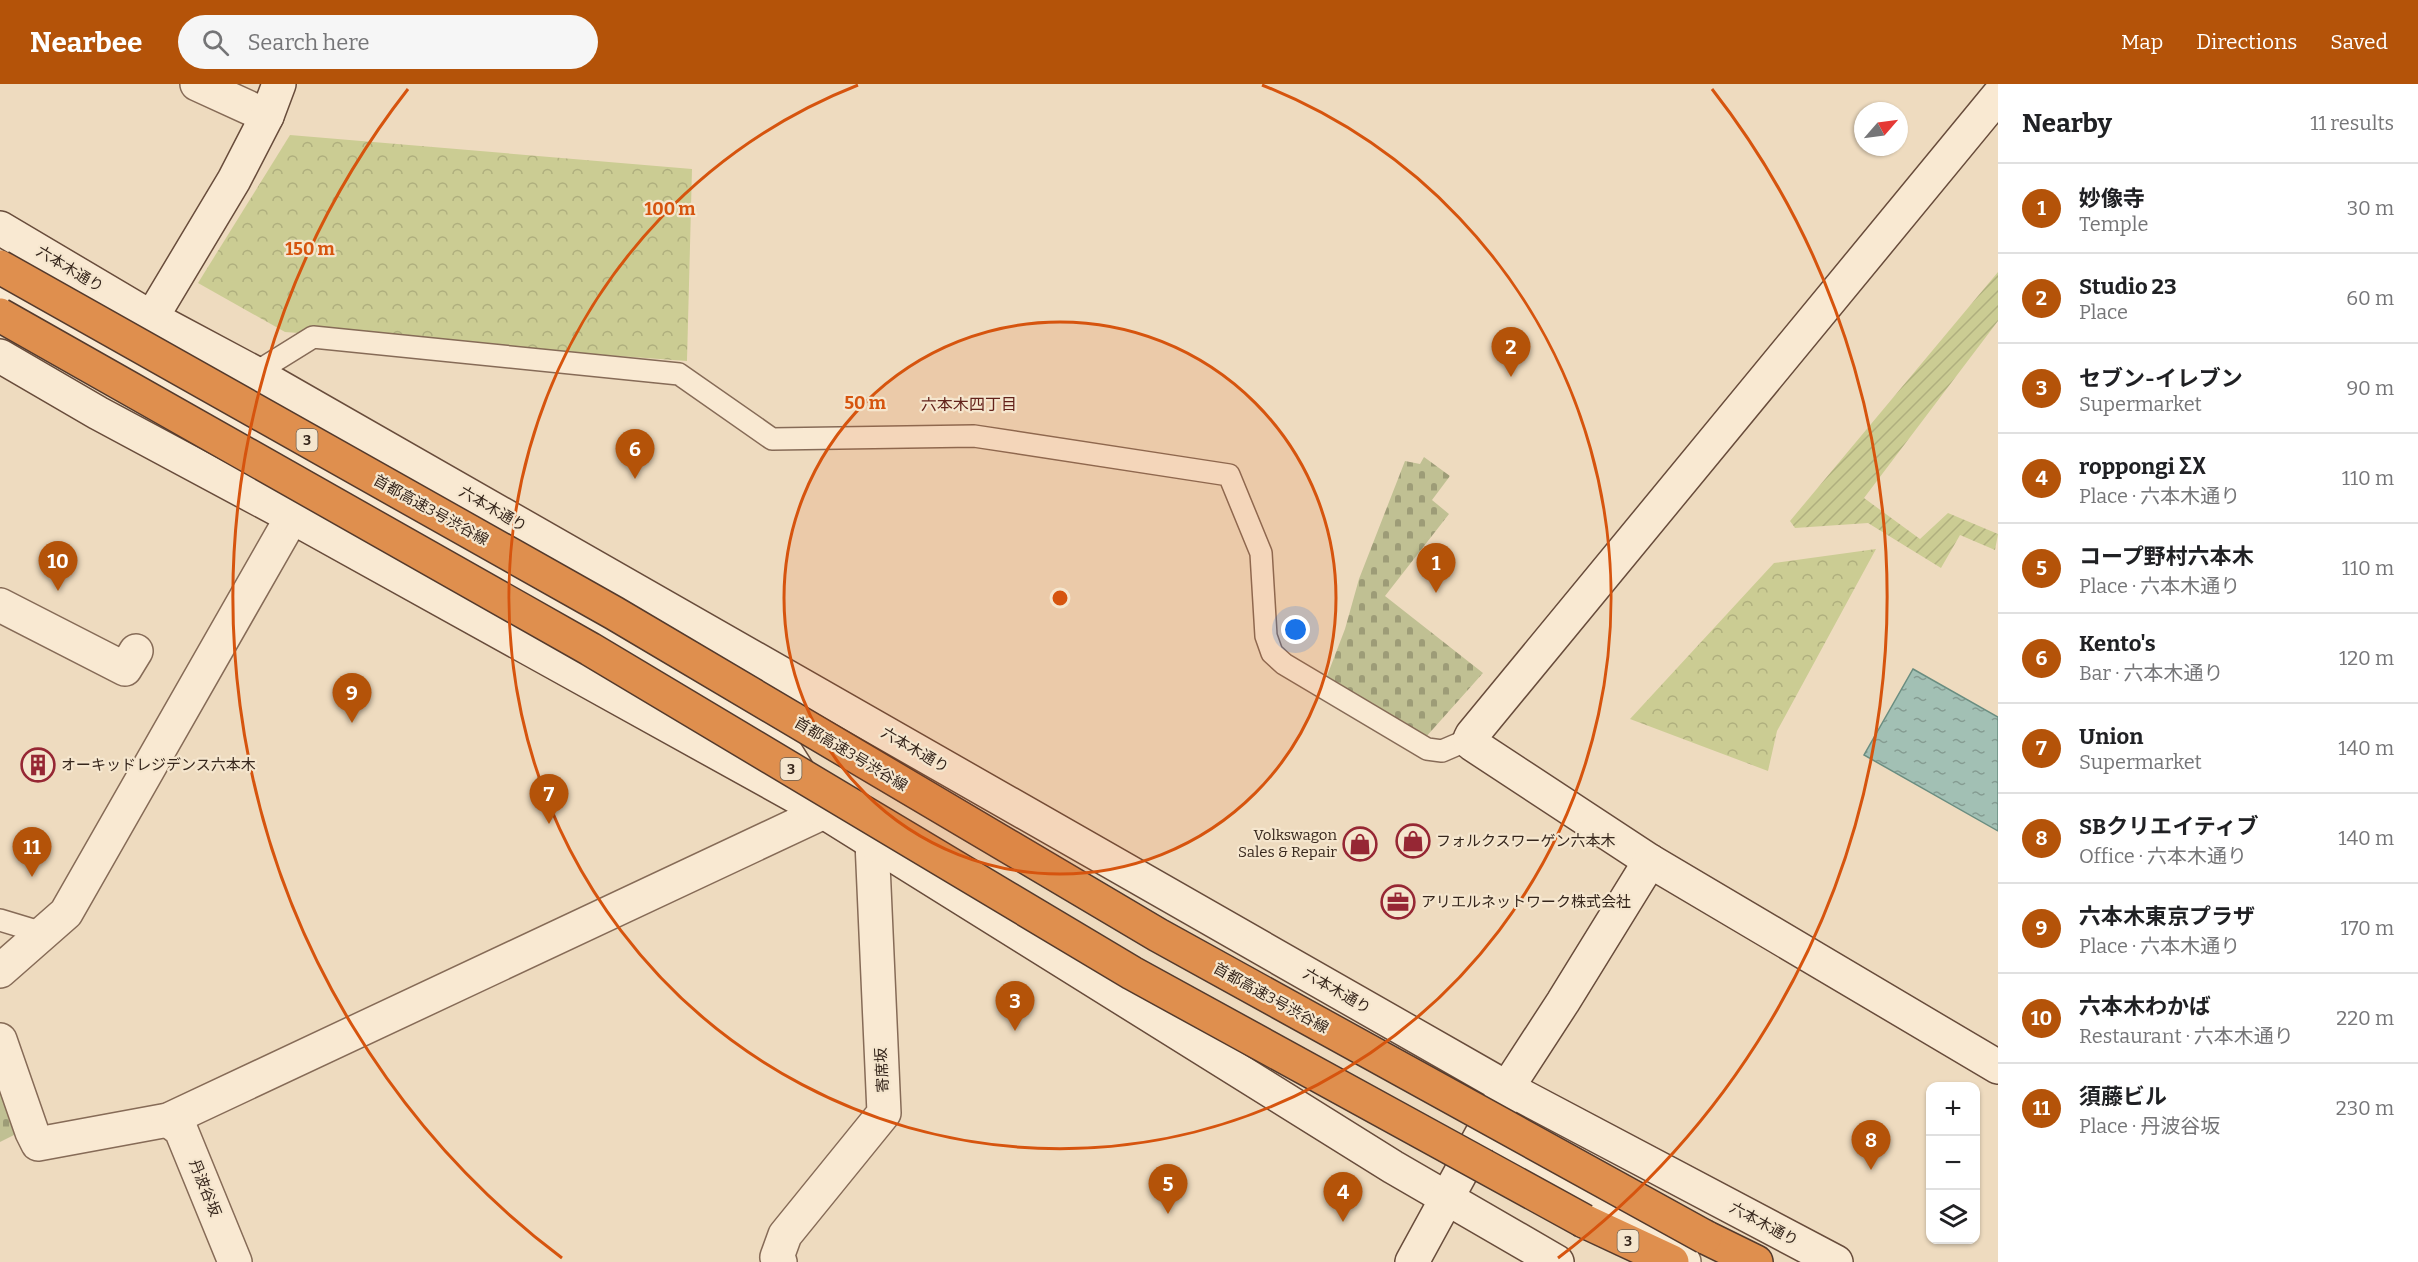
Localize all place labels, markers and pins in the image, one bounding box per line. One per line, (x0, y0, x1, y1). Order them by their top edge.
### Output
pin: 2 (1492, 328, 1530, 377)
pin: 6 (616, 430, 654, 479)
pin: 10 (38, 542, 78, 591)
pin: 1 (1416, 544, 1456, 593)
centre of rings (1050, 588, 1070, 608)
pin: 9 (332, 674, 372, 723)
building icon: オーキッドレジデンス六本木 (20, 747, 56, 783)
place label: オーキッドレジデンス六本木 (61, 756, 256, 774)
pin: 7 (530, 774, 568, 824)
shop icon: フォルクスワーゲン六本木 (1395, 823, 1431, 859)
place label: Volkswagon Sales & Repair (1238, 826, 1337, 861)
shop icon: Volkswagon Sales & Repair (1342, 826, 1378, 862)
pin: 11 (12, 828, 51, 877)
place label: フォルクスワーゲン六本木 (1436, 832, 1616, 850)
office icon: アリエルネットワーク株式会社 (1380, 884, 1416, 920)
place label: アリエルネットワーク株式会社 (1421, 893, 1631, 911)
pin: 3 (996, 982, 1034, 1031)
pin: 8 (1852, 1120, 1890, 1170)
pin: 5 (1148, 1164, 1188, 1214)
pin: 4 (1324, 1172, 1362, 1222)

